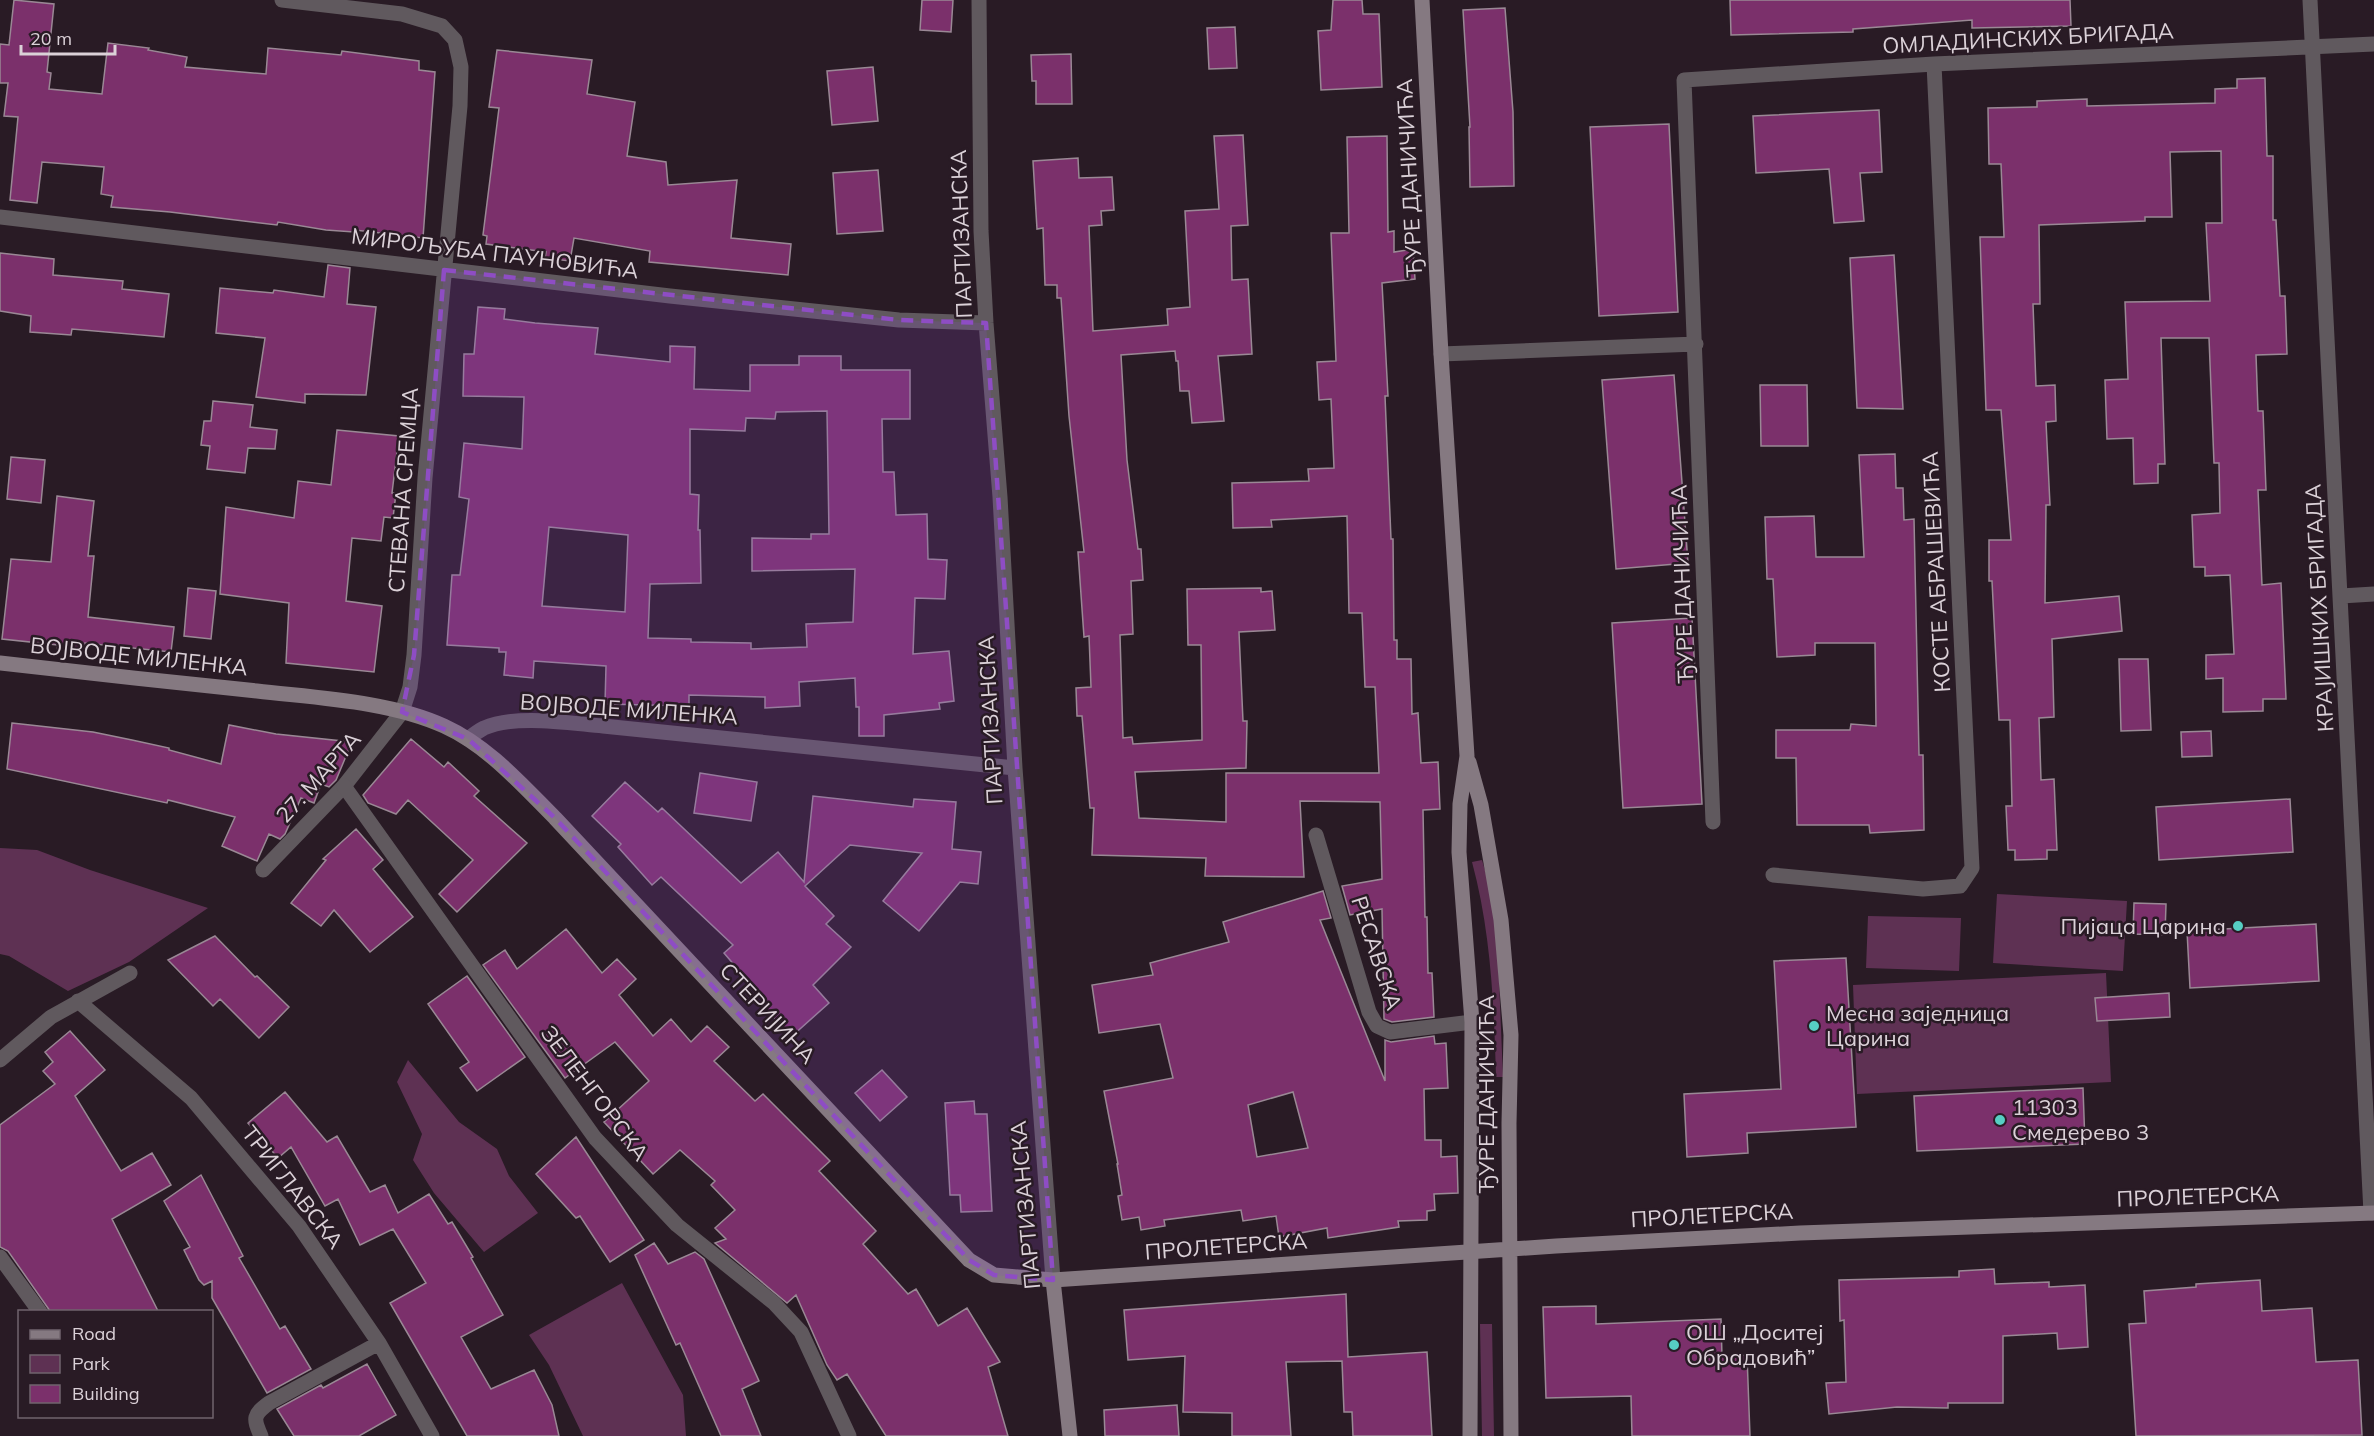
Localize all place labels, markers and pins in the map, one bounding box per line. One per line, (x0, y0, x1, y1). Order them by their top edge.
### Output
place label: Пијаца Царина (2060, 912, 2226, 940)
marker: Пијаца Царина (2231, 919, 2245, 933)
place label: Месна заједница Царина (1826, 999, 2009, 1052)
marker: Месна заједница Царина (1807, 1019, 1821, 1033)
place label: 11303 Смедерево 3 (2012, 1093, 2149, 1146)
marker: 11303 Смедерево 3 (1993, 1113, 2007, 1127)
place label: ОШ „Доситеј Обрадовић” (1686, 1318, 1823, 1371)
marker: ОШ „Доситеј Обрадовић” (1667, 1338, 1681, 1352)

